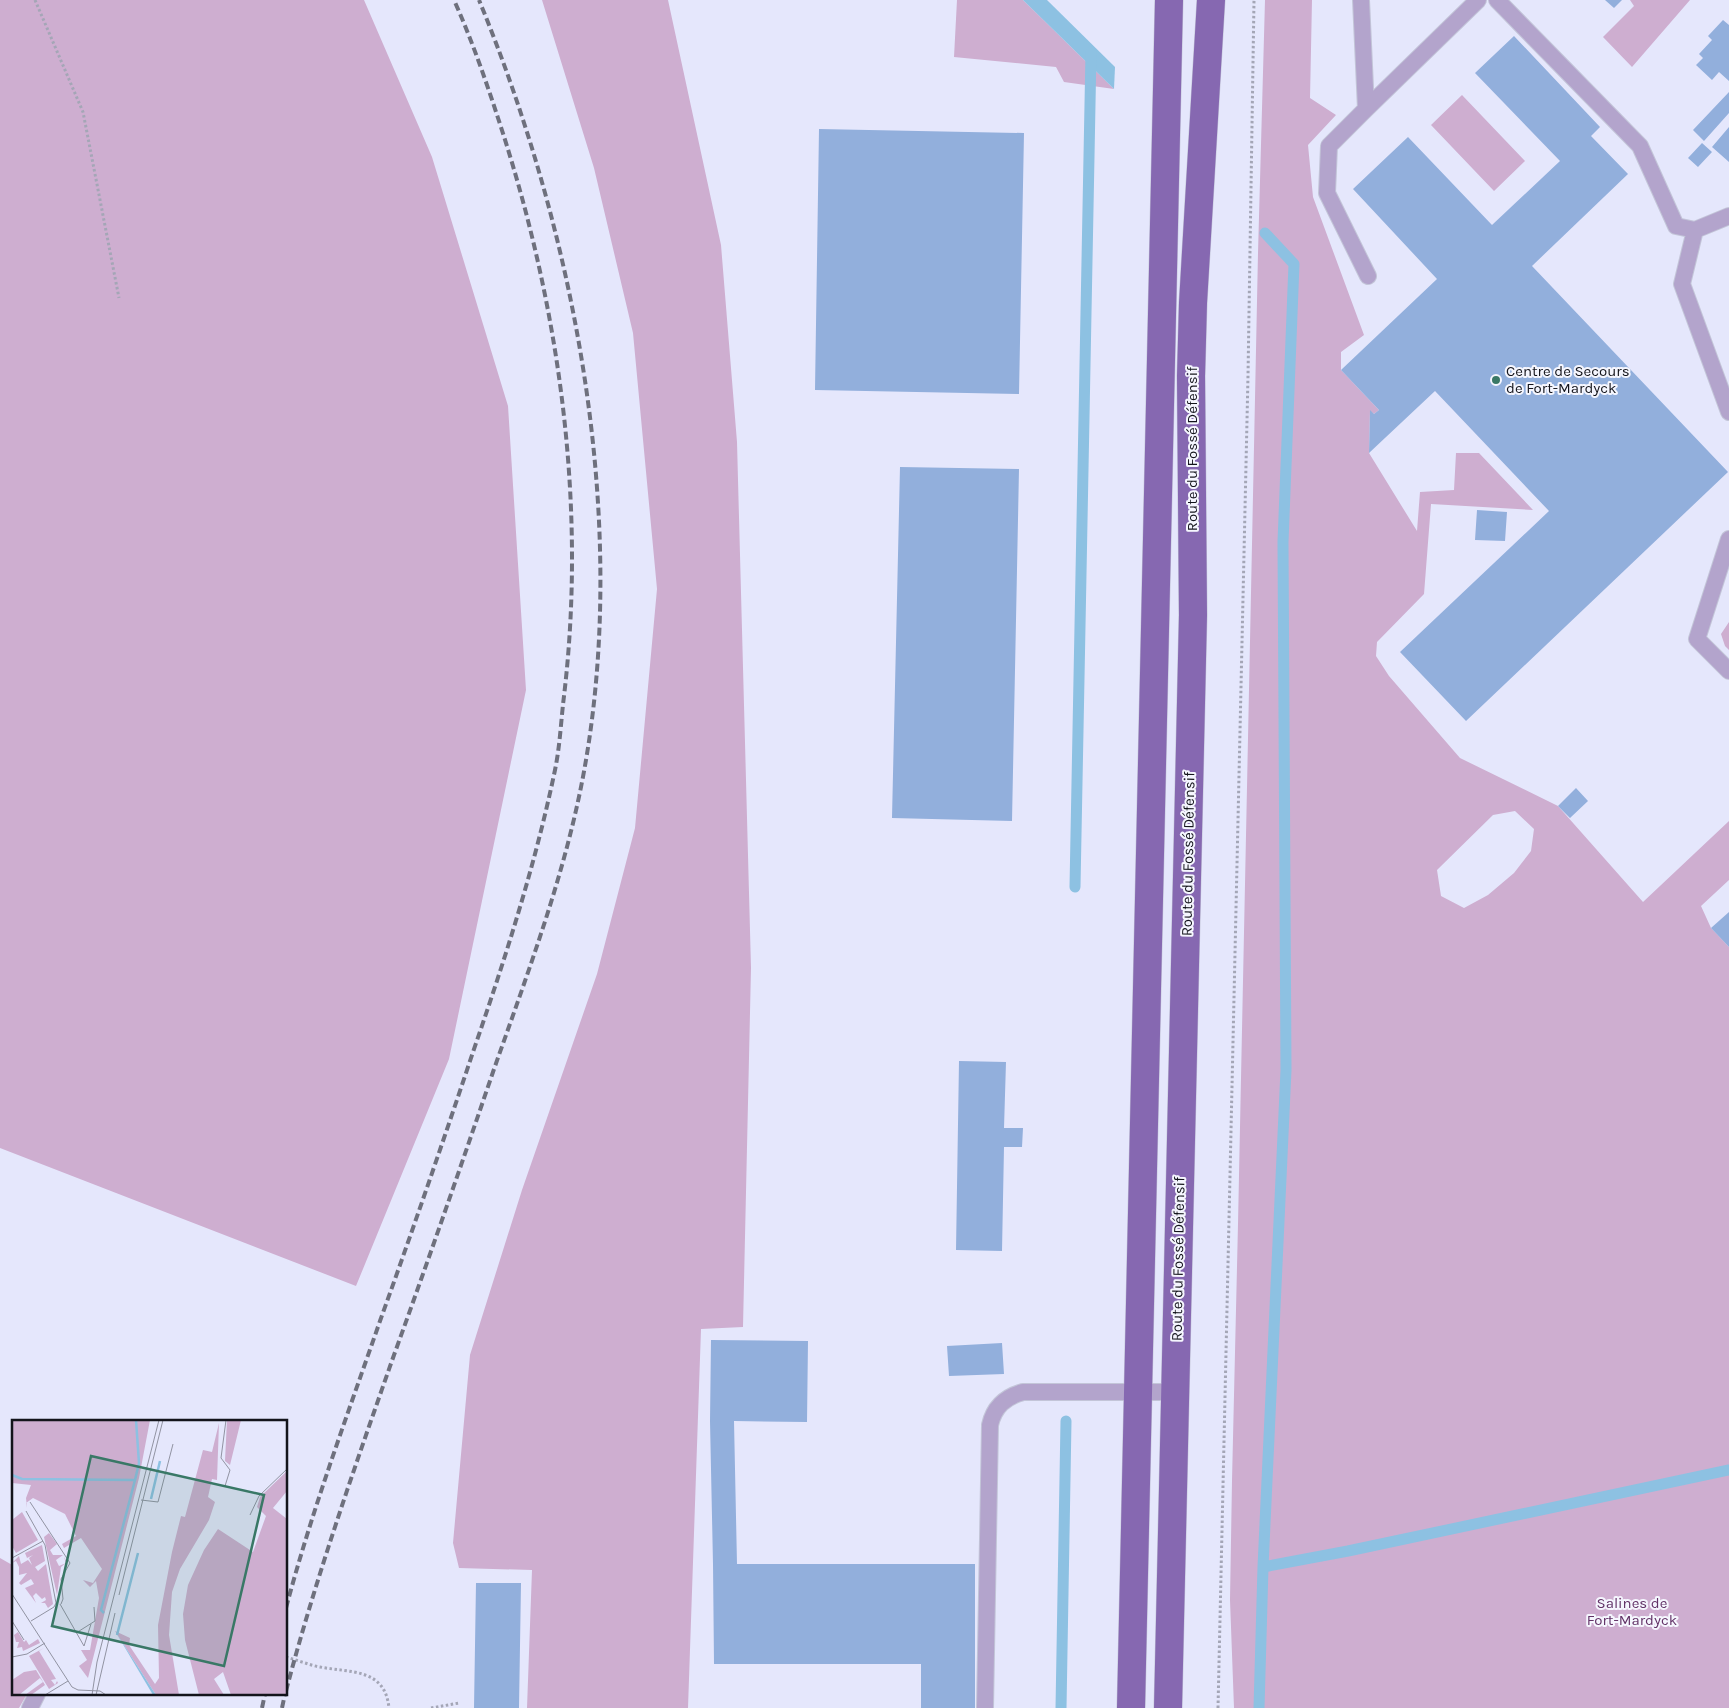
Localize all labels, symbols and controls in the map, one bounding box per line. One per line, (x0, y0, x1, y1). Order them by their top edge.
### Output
place label: Centre de Secours de Fort-Mardyck (1506, 362, 1630, 397)
street label: Route du Fossé Défensif (1183, 366, 1201, 531)
marker: Centre de Secours de Fort-Mardyck (1490, 374, 1502, 386)
street label: Route du Fossé Défensif (1178, 771, 1198, 936)
street label: Route du Fossé Défensif (1168, 1176, 1188, 1341)
inset map (12, 1420, 288, 1696)
park label: Salines de Fort-Mardyck (1587, 1594, 1677, 1629)

